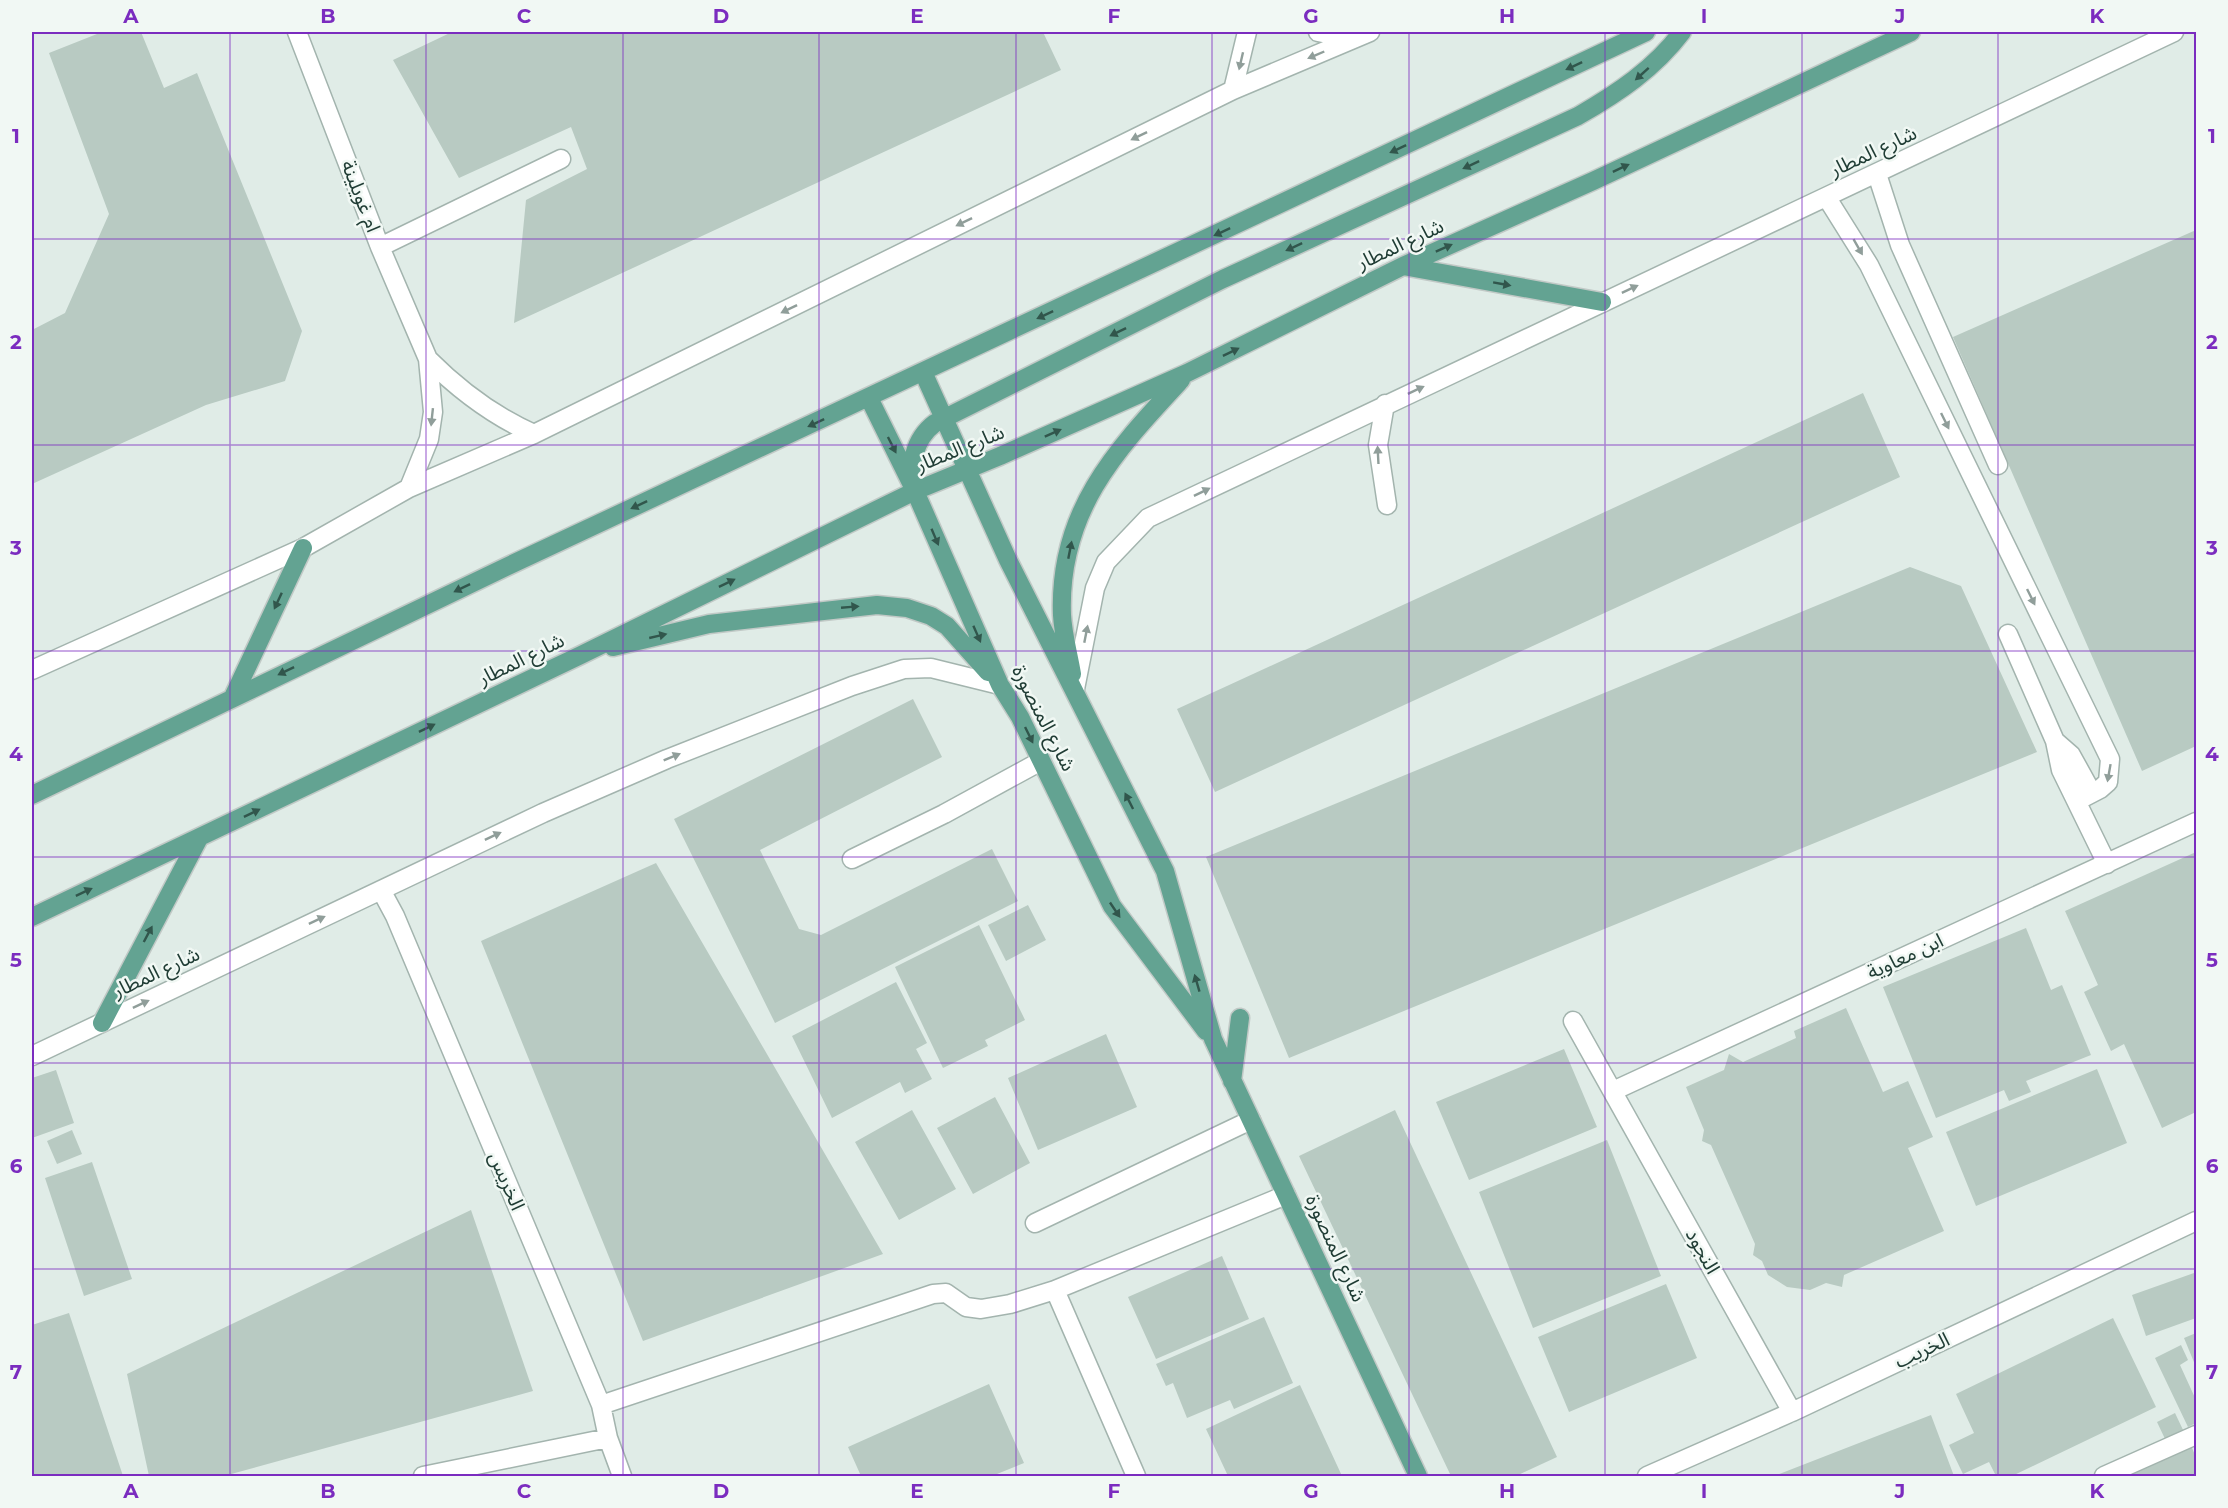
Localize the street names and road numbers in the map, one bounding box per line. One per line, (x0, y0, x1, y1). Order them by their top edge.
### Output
street label: شارع المطار (1825, 120, 1922, 185)
street label: ام غويلينة (334, 157, 386, 236)
street label: شارع المطار (1352, 213, 1449, 278)
street label: شارع المطار (911, 419, 1009, 480)
street label: شارع المطار (473, 628, 569, 693)
street label: شارع المنصورة (1004, 661, 1081, 776)
street label: ابن معاوية (1863, 928, 1947, 984)
street label: شارع المطار (108, 941, 205, 1006)
street label: الخريس (484, 1148, 530, 1214)
street label: شارع المنصورة (1298, 1191, 1371, 1307)
street label: النجود (1681, 1224, 1725, 1278)
street label: الخريب (1891, 1327, 1953, 1373)

